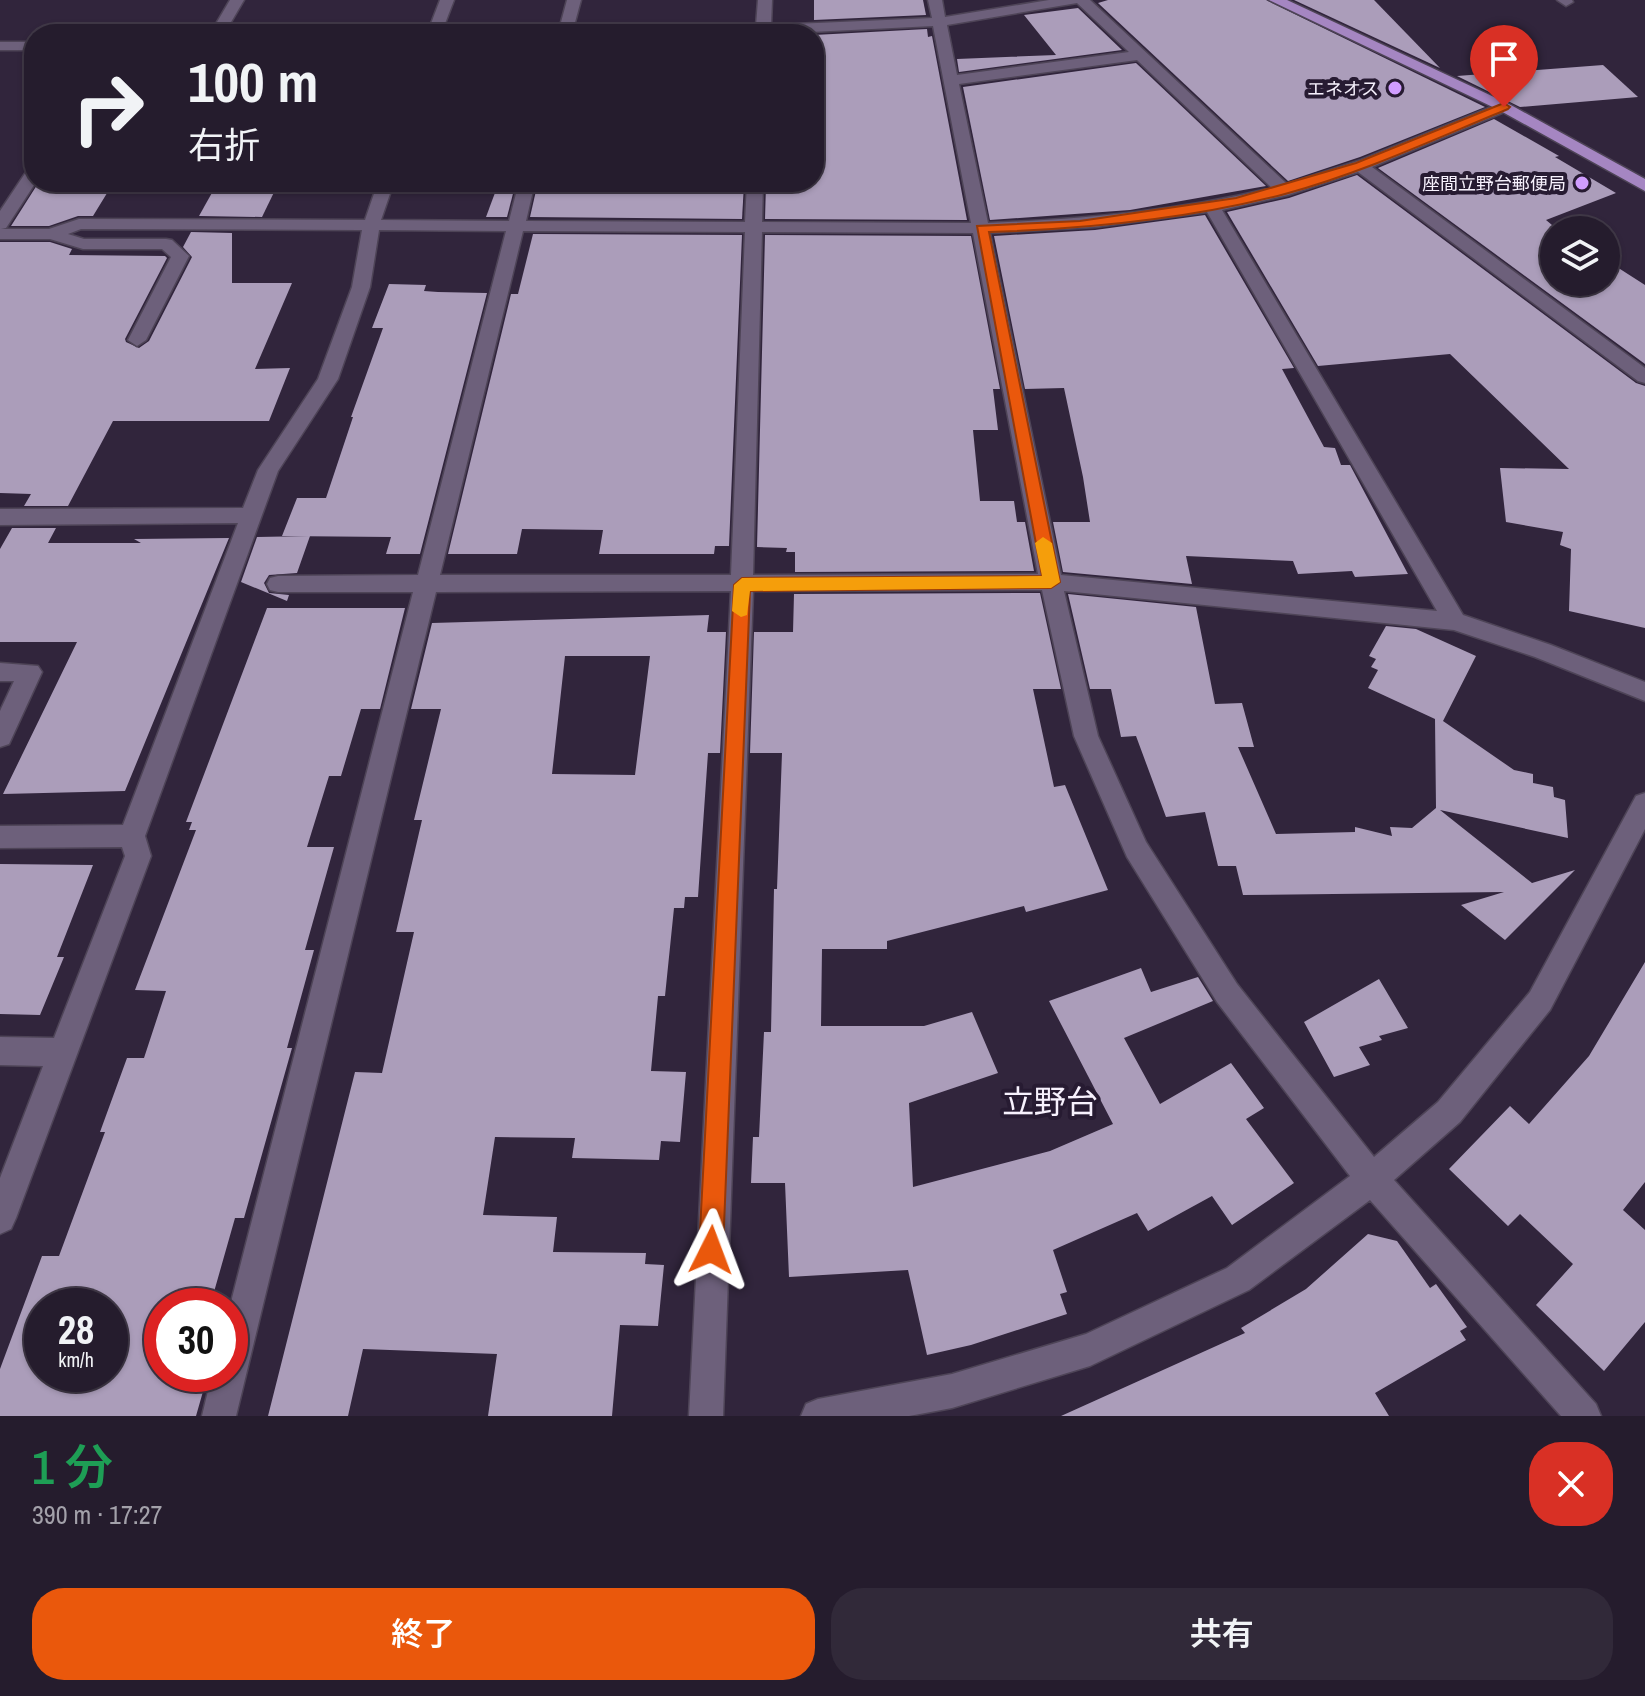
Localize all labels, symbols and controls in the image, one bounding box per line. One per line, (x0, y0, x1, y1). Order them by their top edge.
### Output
pin (1470, 25, 1538, 107)
icon: arrive (1482, 37, 1526, 81)
text: 100 m (188, 44, 318, 119)
icon: right (56, 56, 160, 160)
place label: エネオス (1307, 76, 1379, 101)
marker: エネオス (1386, 79, 1404, 97)
text: 右折 (188, 121, 260, 169)
place label: 座間立野台郵便局 (1422, 171, 1566, 196)
marker: 座間立野台郵便局 (1573, 174, 1591, 192)
map controls (1540, 216, 1620, 296)
button: layers (1540, 216, 1620, 296)
district label: 立野台 (1002, 1080, 1098, 1123)
position arrow (669, 1208, 753, 1292)
speed limit sign: 30 (144, 1288, 248, 1392)
text: 28 (58, 1303, 94, 1356)
text: km/h (58, 1346, 94, 1373)
text: 1 分 (32, 1434, 113, 1499)
button: close (1529, 1442, 1613, 1526)
text: 390 m · 17:27 (32, 1497, 162, 1532)
button: 終了 (32, 1588, 815, 1680)
button: 共有 (831, 1588, 1613, 1680)

